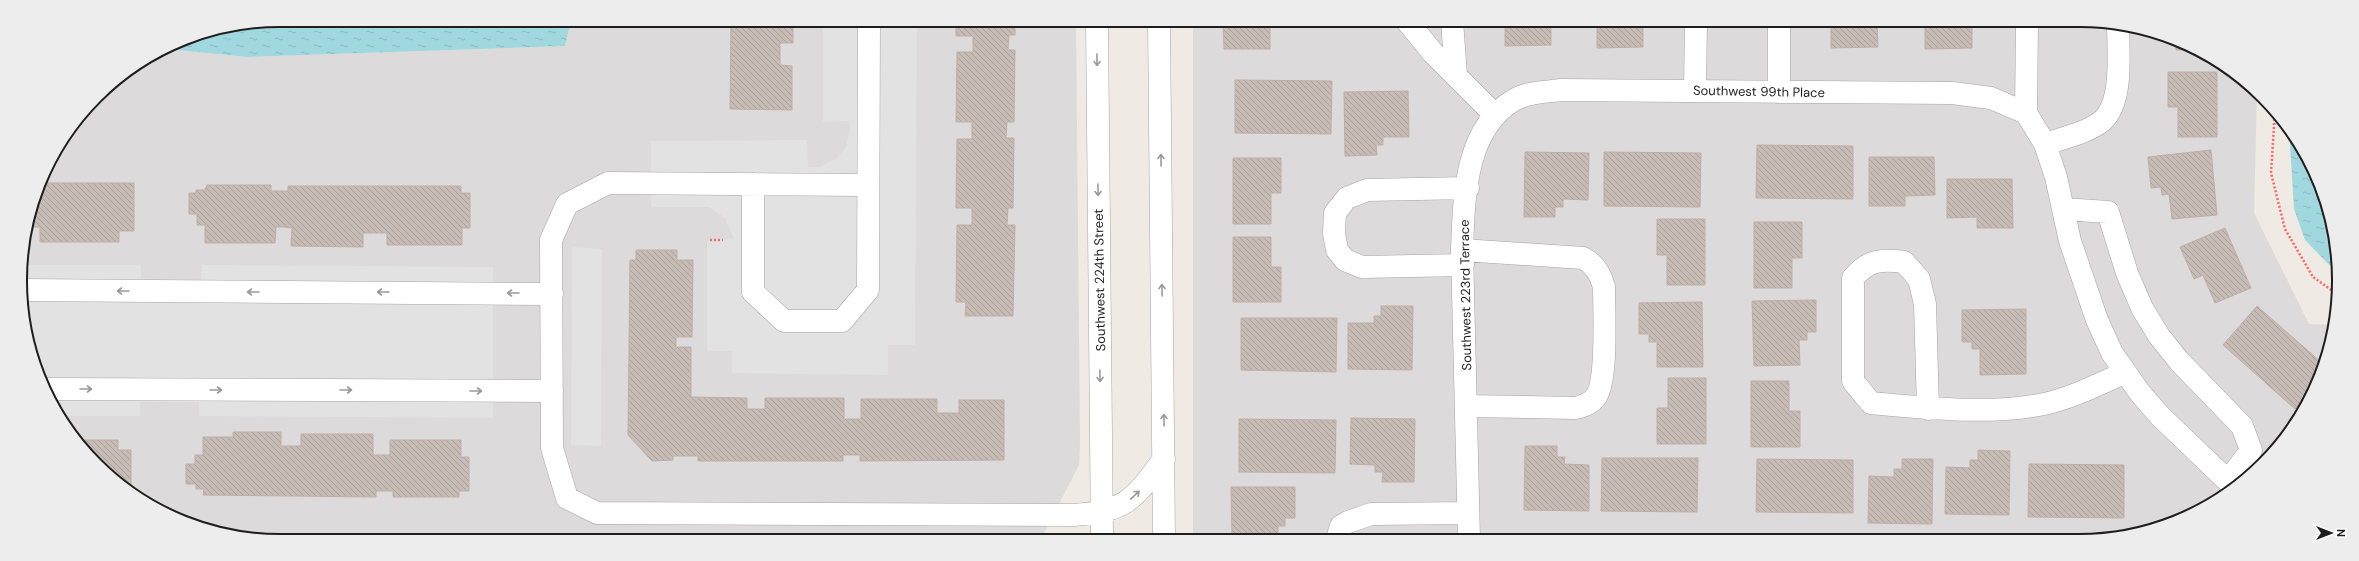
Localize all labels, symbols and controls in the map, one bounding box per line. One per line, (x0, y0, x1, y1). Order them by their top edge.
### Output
one-way arrow (1093, 53, 1101, 66)
street label: Southwest 99th Place (1693, 82, 1825, 101)
one-way arrow (1157, 154, 1165, 167)
one-way arrow (1094, 183, 1102, 196)
street label: Southwest 224th Street (1090, 209, 1109, 351)
street label: Southwest 223rd Terrace (1456, 219, 1475, 371)
one-way arrow (1158, 284, 1166, 297)
one-way arrow (117, 287, 130, 295)
one-way arrow (247, 288, 260, 296)
one-way arrow (377, 288, 390, 296)
one-way arrow (507, 289, 520, 297)
one-way arrow (1096, 369, 1104, 382)
one-way arrow (79, 385, 92, 393)
one-way arrow (209, 386, 222, 394)
one-way arrow (339, 386, 352, 394)
one-way arrow (469, 387, 482, 395)
one-way arrow (1160, 414, 1168, 427)
one-way arrow (1130, 490, 1140, 499)
north arrow (2311, 513, 2351, 553)
text: N (2334, 529, 2348, 537)

